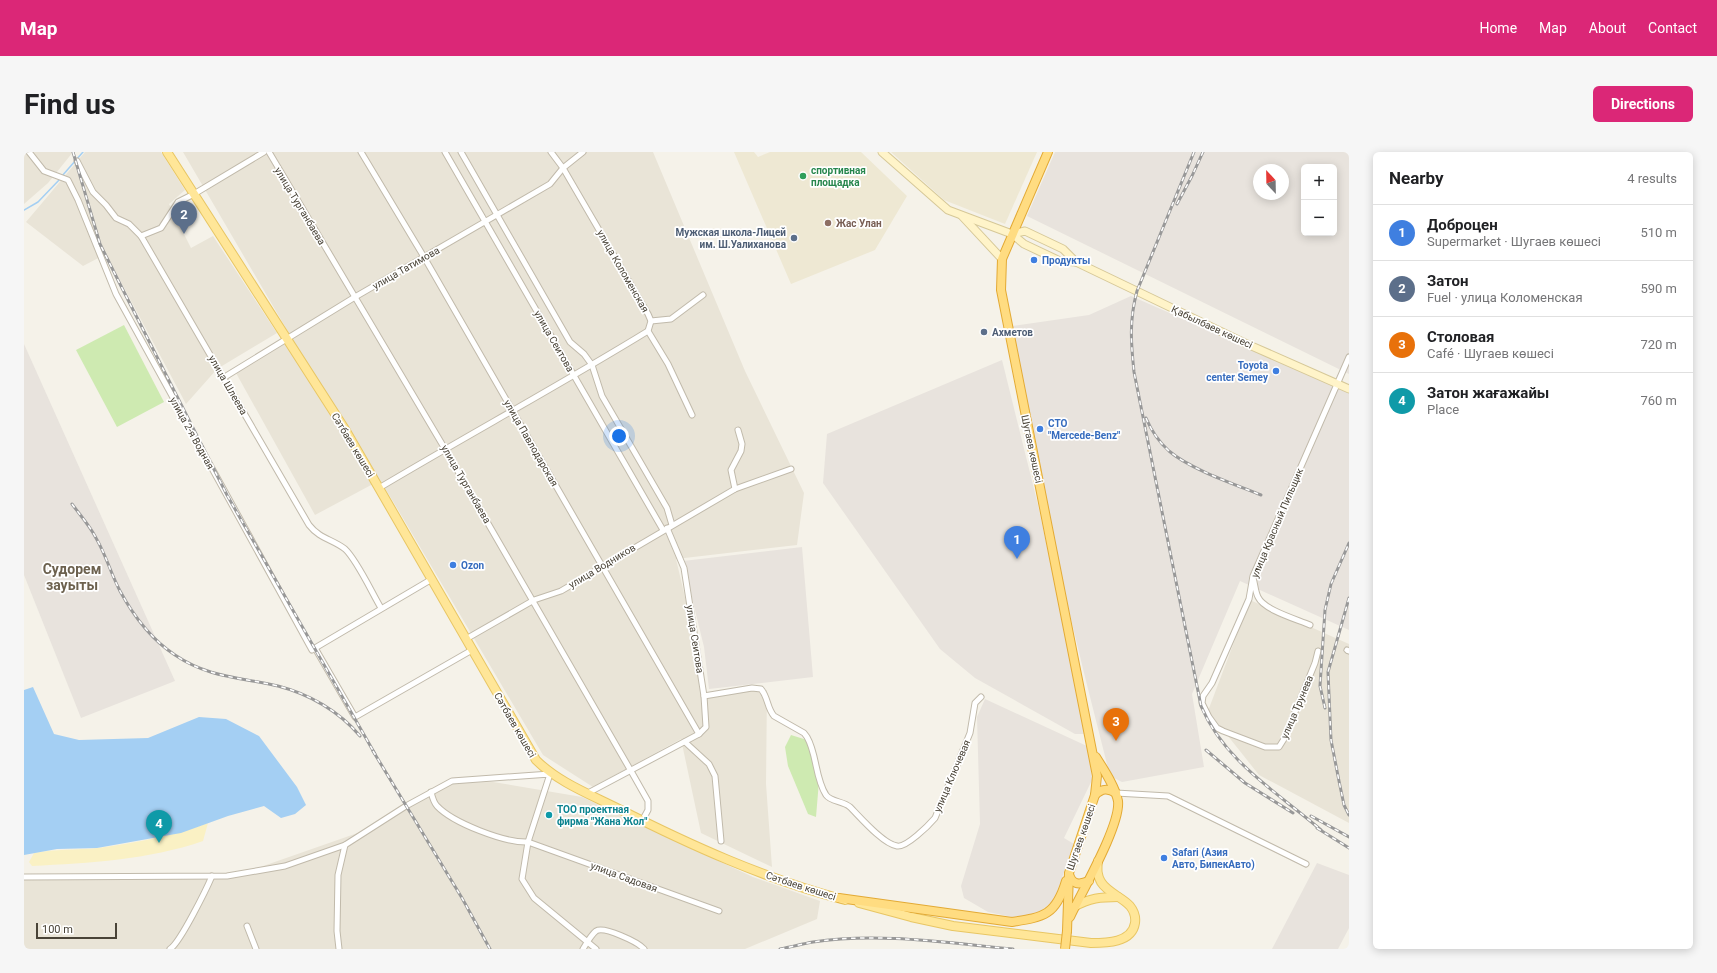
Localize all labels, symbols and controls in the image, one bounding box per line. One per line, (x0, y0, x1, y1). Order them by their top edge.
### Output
text: Map (20, 17, 58, 40)
text: Home (1479, 20, 1517, 36)
text: Map (1539, 20, 1567, 36)
text: About (1589, 20, 1626, 36)
text: Contact (1648, 20, 1697, 36)
button: Directions (1593, 86, 1693, 122)
text: Find us (24, 88, 115, 121)
north arrow (1253, 164, 1289, 200)
map controls (1301, 164, 1337, 236)
button: + (1301, 164, 1337, 200)
street label: улица Турганбаева (272, 165, 328, 247)
place label: спортивная площадка (811, 165, 866, 188)
text: Nearby (1389, 168, 1444, 188)
marker: спортивная площадка (798, 171, 808, 181)
text: 4 results (1627, 171, 1677, 186)
button: − (1301, 200, 1337, 236)
pin: 2 (171, 201, 197, 234)
text: Доброцен (1427, 216, 1498, 234)
marker: Жас Улан (823, 218, 833, 228)
place label: Жас Улан (836, 218, 882, 229)
text: 1 (1398, 225, 1406, 240)
text: 510 m (1640, 225, 1677, 240)
place label: Мужская школа-Лицей им. Ш.Уалиханова (675, 227, 787, 250)
street label: улица Коломенская (595, 228, 651, 314)
marker: Мужская школа-Лицей им. Ш.Уалиханова (789, 233, 799, 243)
text: Supermarket · Шугаев көшесі (1427, 234, 1601, 249)
street label: улица Татимова (371, 244, 441, 292)
marker: Продукты (1029, 255, 1039, 265)
place label: Продукты (1042, 255, 1090, 266)
text: Затон (1427, 272, 1469, 290)
text: 2 (1398, 281, 1406, 296)
text: 590 m (1640, 281, 1677, 296)
text: Fuel · улица Коломенская (1427, 290, 1583, 305)
street label: Қабылбаев көшесі (1170, 303, 1254, 351)
street label: улица Сеитова (532, 308, 576, 374)
marker: Ахметов (979, 327, 989, 337)
place label: Ахметов (992, 327, 1033, 338)
text: Столовая (1427, 328, 1494, 346)
text: 3 (1398, 337, 1406, 352)
text: 720 m (1640, 337, 1677, 352)
text: Café · Шугаев көшесі (1427, 346, 1554, 361)
street label: улица Шлеева (206, 353, 250, 417)
place label: Toyota center Semey (1206, 360, 1269, 383)
marker: Toyota center Semey (1271, 366, 1281, 376)
text: Затон жағажайы (1427, 384, 1549, 402)
text: 4 (1398, 393, 1406, 408)
text: 760 m (1640, 393, 1677, 408)
street label: улица 2-я Водная (168, 395, 216, 471)
street label: улица Павлодарская (502, 398, 560, 488)
text: Place (1427, 402, 1459, 417)
street label: Сәтбаев көшесі (329, 411, 377, 479)
street label: Шугаев көшесі (1019, 414, 1045, 484)
place label: СТО "Mercede-Benz" (1048, 418, 1120, 441)
marker: СТО "Mercede-Benz" (1035, 424, 1045, 434)
your location (609, 426, 629, 446)
street label: улица Турганбаева (439, 443, 493, 525)
street label: улица Красный Пильщик (1249, 466, 1305, 579)
pin: 1 (1004, 526, 1030, 559)
street label: улица Водников (567, 542, 638, 590)
marker: Ozon (448, 560, 458, 570)
place label: Ozon (461, 560, 485, 571)
district label: Судорем зауыты (43, 561, 101, 593)
street label: улица Сеитова (684, 604, 706, 674)
street label: улица Трунева (1279, 674, 1315, 740)
street label: Сәтбаев көшесі (492, 691, 538, 759)
pin: 3 (1103, 708, 1129, 741)
street label: улица Ключевая (932, 738, 972, 814)
street label: Шугаев көшесі (1065, 802, 1097, 872)
place label: ТОО проектная фирма "Жана Жол" (557, 804, 647, 827)
pin: 4 (146, 810, 172, 843)
marker: ТОО проектная фирма "Жана Жол" (544, 810, 554, 820)
place label: Safari (Азия Авто, БипекАвто) (1172, 847, 1255, 871)
marker: Safari (Азия Авто, БипекАвто) (1159, 853, 1169, 863)
street label: улица Садовая (589, 860, 659, 894)
street label: Сәтбаев көшесі (765, 869, 837, 903)
scale bar (36, 921, 117, 940)
text: 100 m (42, 923, 73, 936)

